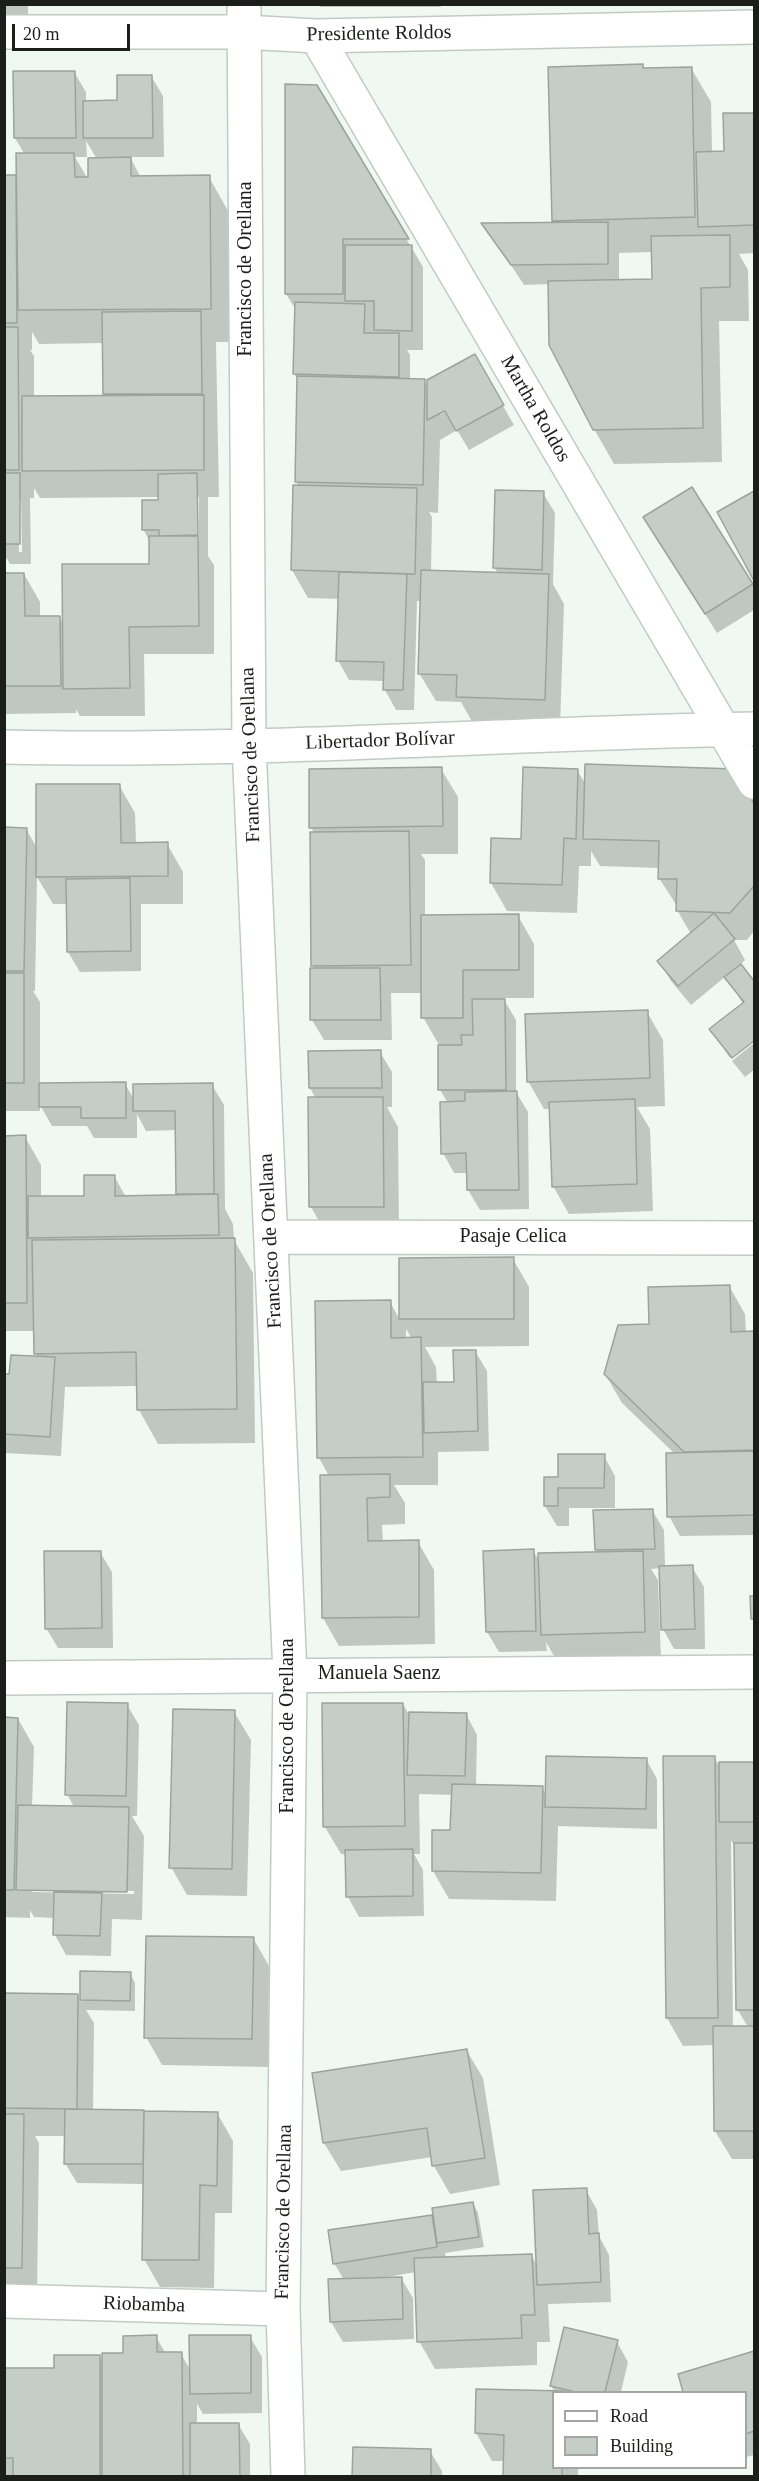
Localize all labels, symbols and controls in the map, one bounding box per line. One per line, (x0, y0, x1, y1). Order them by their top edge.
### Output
scale bar (15, 12, 134, 50)
street label: Presidente Roldos (306, 21, 452, 47)
text: 20 m (23, 24, 60, 44)
street label: Francisco de Orellana (234, 181, 258, 357)
street label: Martha Roldos (495, 351, 575, 467)
street label: Francisco de Orellana (236, 667, 266, 843)
street label: Libertador Bolívar (305, 726, 455, 756)
street label: Francisco de Orellana (254, 1153, 288, 1329)
street label: Pasaje Celica (459, 1225, 567, 1249)
street label: Francisco de Orellana (276, 1638, 300, 1814)
street label: Manuela Saenz (318, 1662, 440, 1686)
street label: Francisco de Orellana (270, 2124, 298, 2300)
street label: Riobamba (103, 2292, 185, 2318)
legend (552, 2391, 747, 2469)
text: Road (610, 2406, 648, 2426)
text: Building (610, 2436, 673, 2456)

